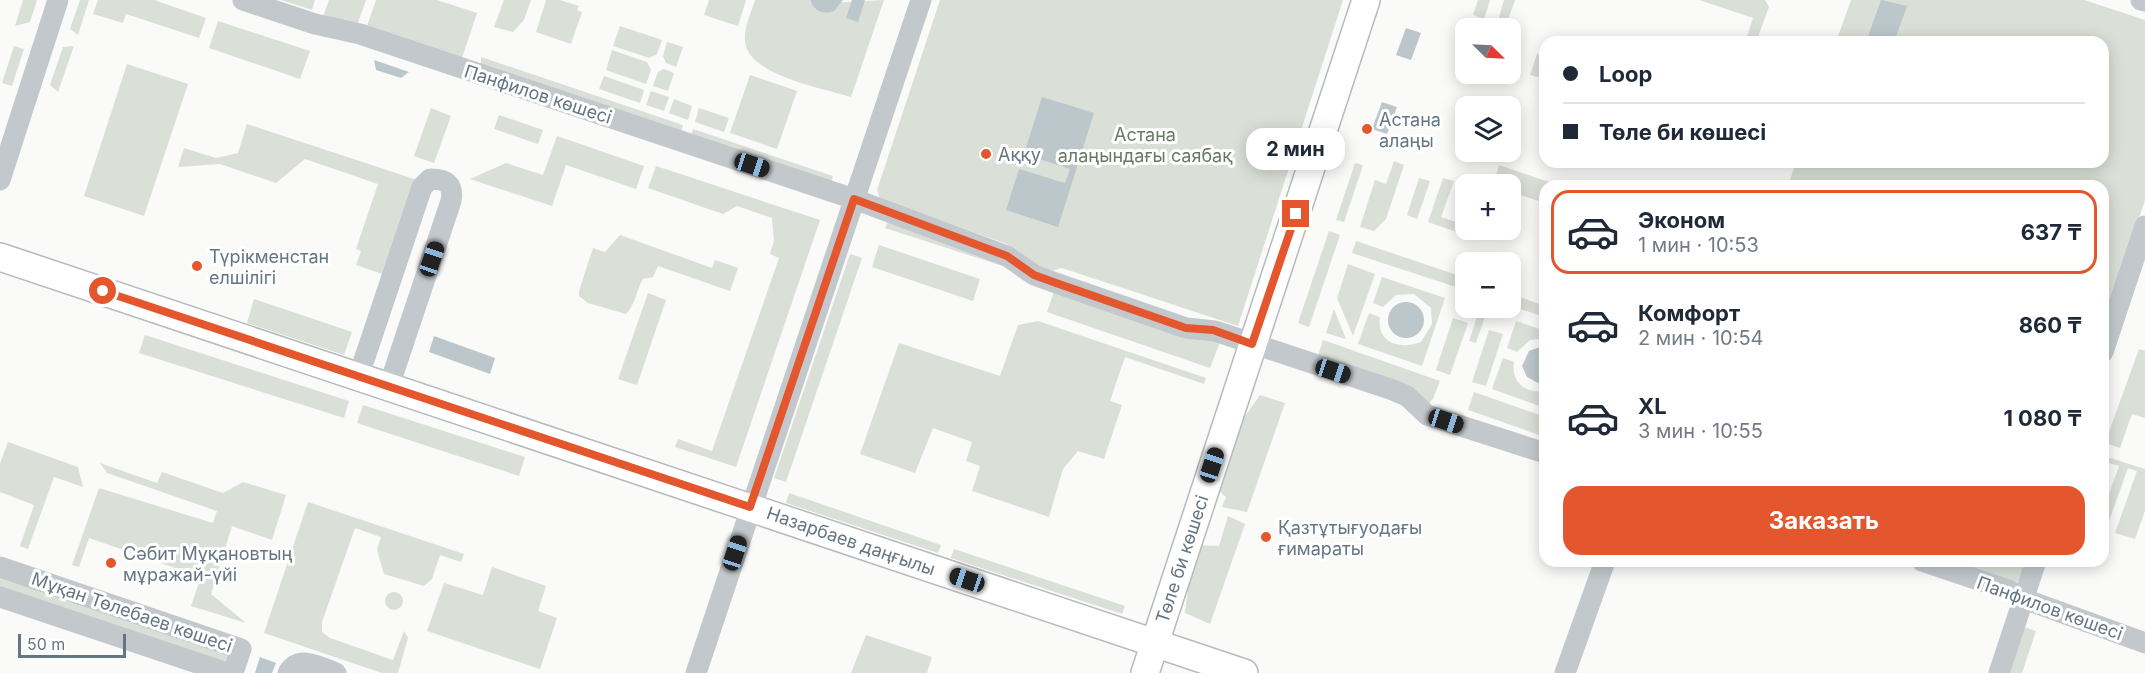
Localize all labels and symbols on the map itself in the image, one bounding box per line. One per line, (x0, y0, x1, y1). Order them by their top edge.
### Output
north arrow (1455, 18, 1521, 84)
street label: Панфилов көшесі (462, 60, 614, 128)
place label: Астана алаңы (1379, 109, 1441, 151)
marker: Астана алаңы (1360, 122, 1374, 136)
park label: Астана алаңындағы саябақ (1058, 124, 1233, 166)
callout: 2 мин (1246, 127, 1346, 169)
place label: Аққу (998, 144, 1041, 165)
marker: Аққу (979, 147, 993, 161)
car (732, 151, 772, 179)
route end (1282, 200, 1309, 227)
car (418, 239, 446, 279)
place label: Түрікменстан елшілігі (209, 246, 329, 288)
marker: Түрікменстан елшілігі (190, 259, 204, 273)
route start (89, 277, 116, 304)
car (1313, 357, 1353, 385)
car (1426, 407, 1466, 435)
car (1198, 445, 1226, 485)
street label: Төле би көшесі (1151, 492, 1213, 626)
street label: Назарбаев даңғылы (764, 502, 938, 580)
place label: Қазтұтығуодағы ғимараты (1278, 517, 1422, 559)
marker: Қазтұтығуодағы ғимараты (1259, 530, 1273, 544)
car (721, 533, 749, 573)
place label: Сәбит Мұқановтың мұражай-үйі (123, 543, 293, 585)
marker: Сәбит Мұқановтың мұражай-үйі (104, 556, 118, 570)
car (947, 566, 987, 594)
street label: Мұқан Төлебаев көшесі (29, 568, 235, 656)
street label: Панфилов көшесі (1974, 572, 2126, 644)
scale bar (18, 631, 126, 658)

